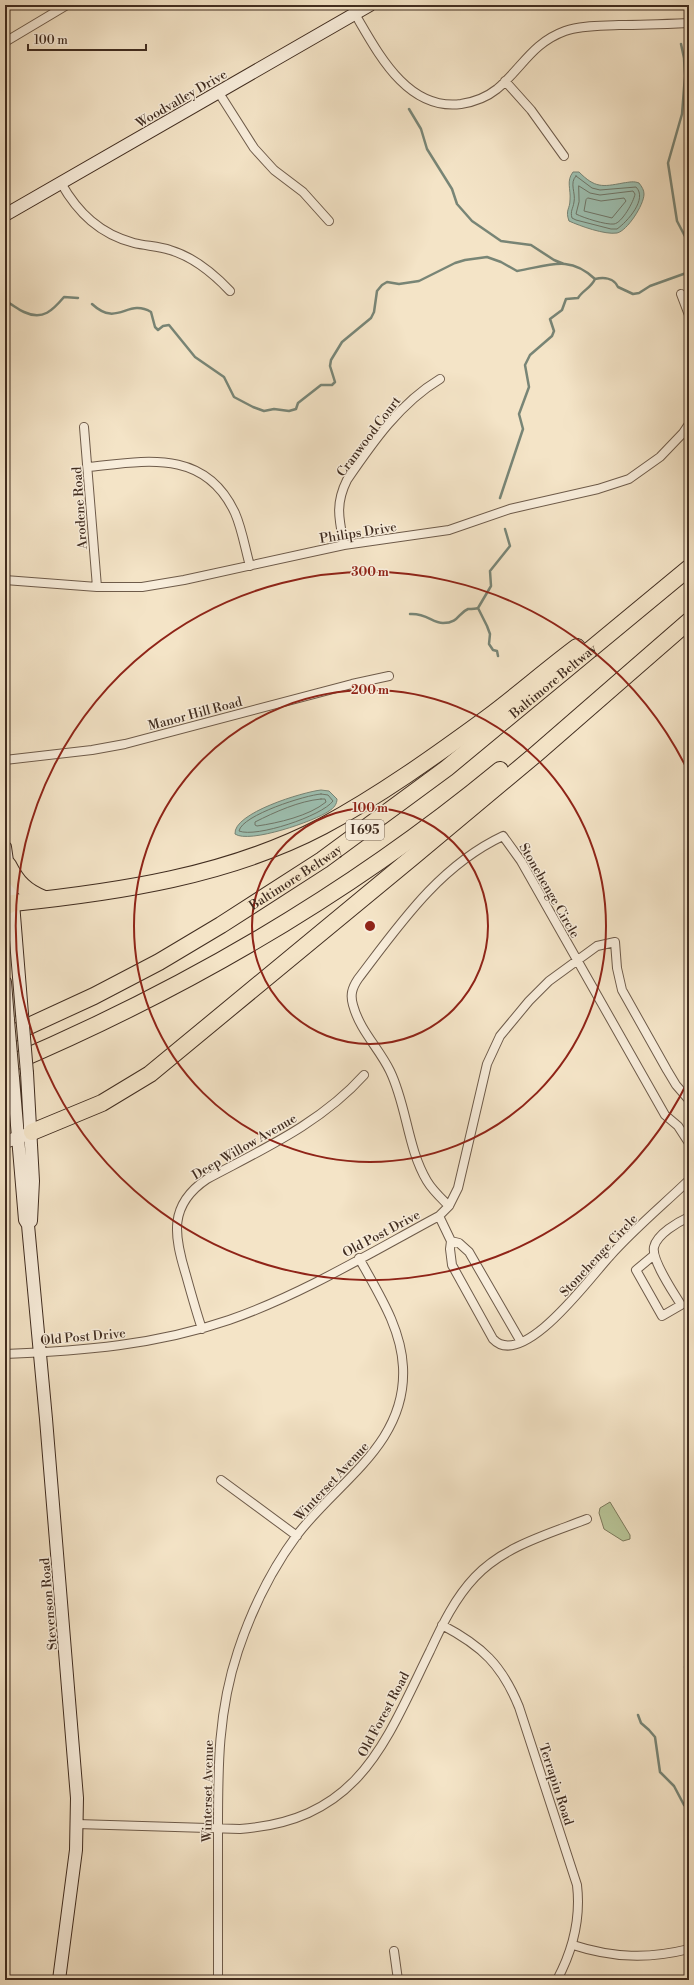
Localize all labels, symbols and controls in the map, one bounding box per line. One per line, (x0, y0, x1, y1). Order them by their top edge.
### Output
scale bar (28, 26, 146, 52)
text: 100 m (34, 33, 68, 48)
street label: Woodvalley Drive (132, 66, 230, 132)
street label: Cranwood Court (333, 393, 404, 480)
street label: Arodene Road (69, 465, 91, 551)
street label: Philips Drive (318, 519, 398, 547)
text: 300 m (351, 565, 389, 580)
street label: Baltimore Beltway (506, 640, 601, 723)
text: 200 m (351, 683, 389, 698)
street label: Manor Hill Road (147, 694, 245, 734)
text: 100 m (352, 801, 388, 816)
road number: I 695 (346, 820, 384, 840)
street label: Stonehenge Circle (515, 840, 583, 941)
street label: Baltimore Beltway (245, 841, 346, 914)
centre of rings (363, 919, 377, 933)
street label: Deep Willow Avenue (189, 1110, 300, 1183)
street label: Old Post Drive (340, 1207, 423, 1261)
street label: Stonehenge Circle (556, 1211, 641, 1300)
street label: Old Post Drive (40, 1325, 127, 1349)
street label: Winterset Avenue (290, 1438, 373, 1525)
street label: Stevenson Road (37, 1556, 61, 1651)
street label: Old Forest Road (355, 1669, 413, 1760)
street label: Winterset Avenue (199, 1739, 217, 1843)
street label: Terrapin Road (535, 1741, 577, 1828)

